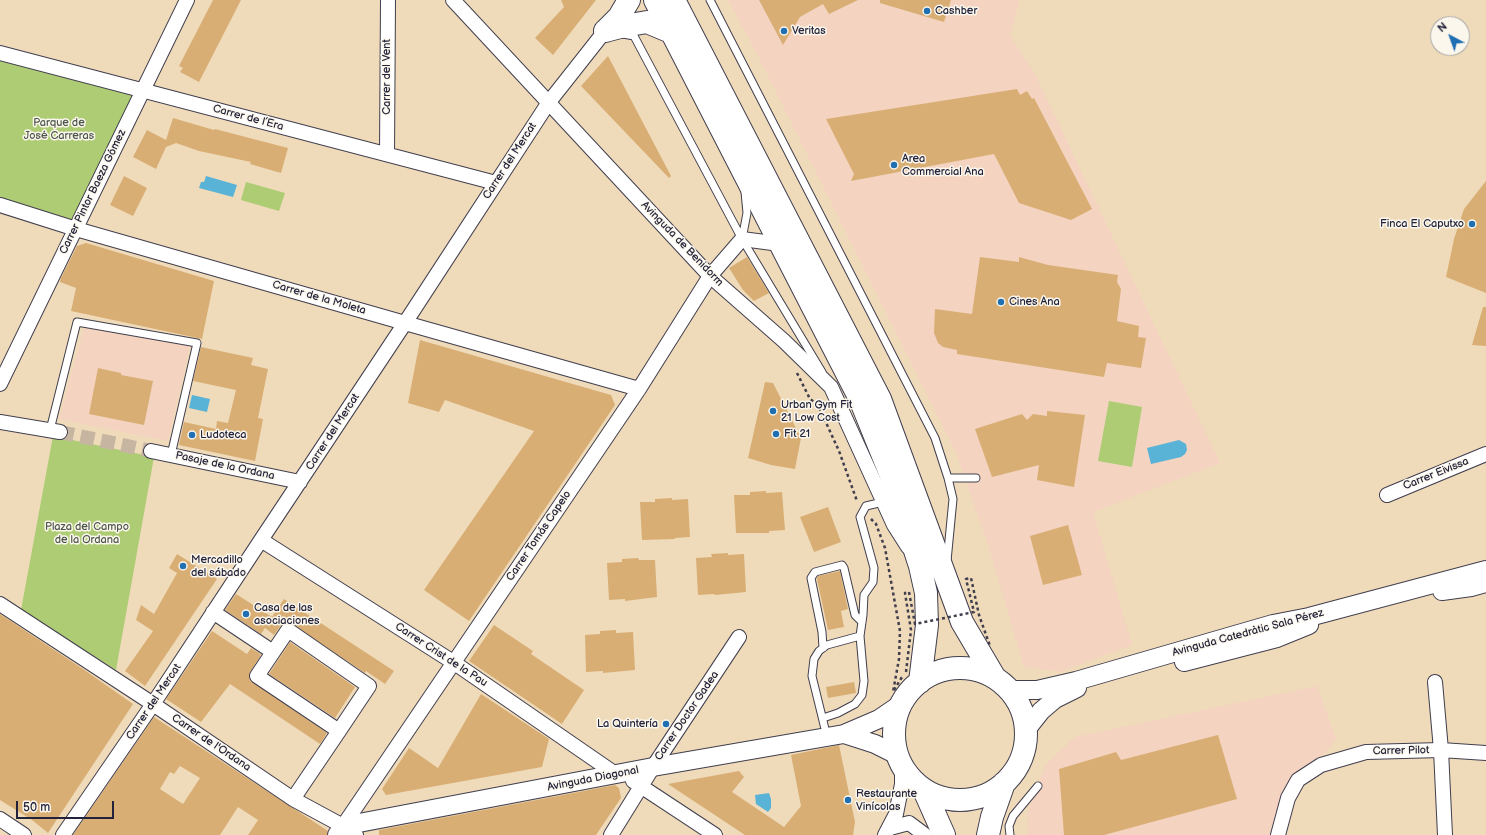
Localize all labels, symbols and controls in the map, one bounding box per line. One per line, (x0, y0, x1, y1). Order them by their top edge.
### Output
place label: Cashber (935, 4, 977, 18)
marker: Cashber (922, 6, 932, 16)
north arrow (1430, 16, 1470, 56)
text: N (1435, 20, 1450, 35)
place label: Veritas (792, 24, 826, 38)
marker: Veritas (779, 26, 789, 36)
street label: Carrer del Vent (380, 39, 394, 115)
street label: Carrer de l’Era (211, 102, 285, 134)
park label: Parque de José Carreras (24, 116, 94, 142)
street label: Carrer del Mercat (480, 120, 540, 202)
street label: Carrer Pintor Baeza Gómez (57, 127, 129, 257)
place label: Area Commercial Ana (902, 152, 984, 178)
marker: Area Commercial Ana (889, 160, 899, 170)
street label: Avinguda de Benidorm (638, 199, 726, 289)
place label: Finca El Caputxo (1380, 217, 1464, 231)
marker: Finca El Caputxo (1467, 219, 1477, 229)
street label: Carrer de la Moleta (271, 278, 367, 318)
place label: Cines Ana (1009, 295, 1060, 309)
marker: Cines Ana (996, 297, 1006, 307)
street label: Carrer del Mercat (303, 391, 363, 473)
place label: Urban Gym Fit 21 Low Cost (781, 398, 852, 424)
marker: Urban Gym Fit 21 Low Cost (768, 406, 778, 416)
place label: Fit 21 (784, 427, 810, 441)
place label: Ludoteca (200, 428, 247, 442)
marker: Fit 21 (771, 429, 781, 439)
marker: Ludoteca (187, 430, 197, 440)
street label: Pasaje de la Ordana (174, 449, 276, 483)
street label: Carrer Eivissa (1401, 455, 1471, 493)
street label: Carrer Tomás Capelo (504, 488, 574, 584)
park label: Plaza del Campo de la Ordana (45, 520, 129, 546)
place label: Mercadillo del sábado (191, 553, 246, 579)
marker: Mercadillo del sábado (178, 561, 188, 571)
place label: Casa de las asociaciones (254, 601, 319, 627)
street label: Avinguda Catedràtic Sala Pérez (1171, 606, 1325, 660)
marker: Casa de las asociaciones (241, 609, 251, 619)
street label: Carrer Crist de la Pau (392, 620, 490, 690)
street label: Carrer del Mercat (124, 662, 184, 742)
street label: Carrer Doctor Gadea (652, 669, 722, 763)
street label: Carrer de l'Ordana (169, 712, 253, 774)
place label: La Quintería (597, 717, 658, 731)
marker: La Quintería (661, 719, 671, 729)
street label: Carrer Pilot (1373, 744, 1429, 758)
street label: Avinguda Diagonal (546, 764, 640, 794)
place label: Restaurante Vinícolas (856, 787, 917, 813)
scale bar (18, 793, 116, 819)
marker: Restaurante Vinícolas (843, 795, 853, 805)
text: 50 m (23, 800, 50, 815)

